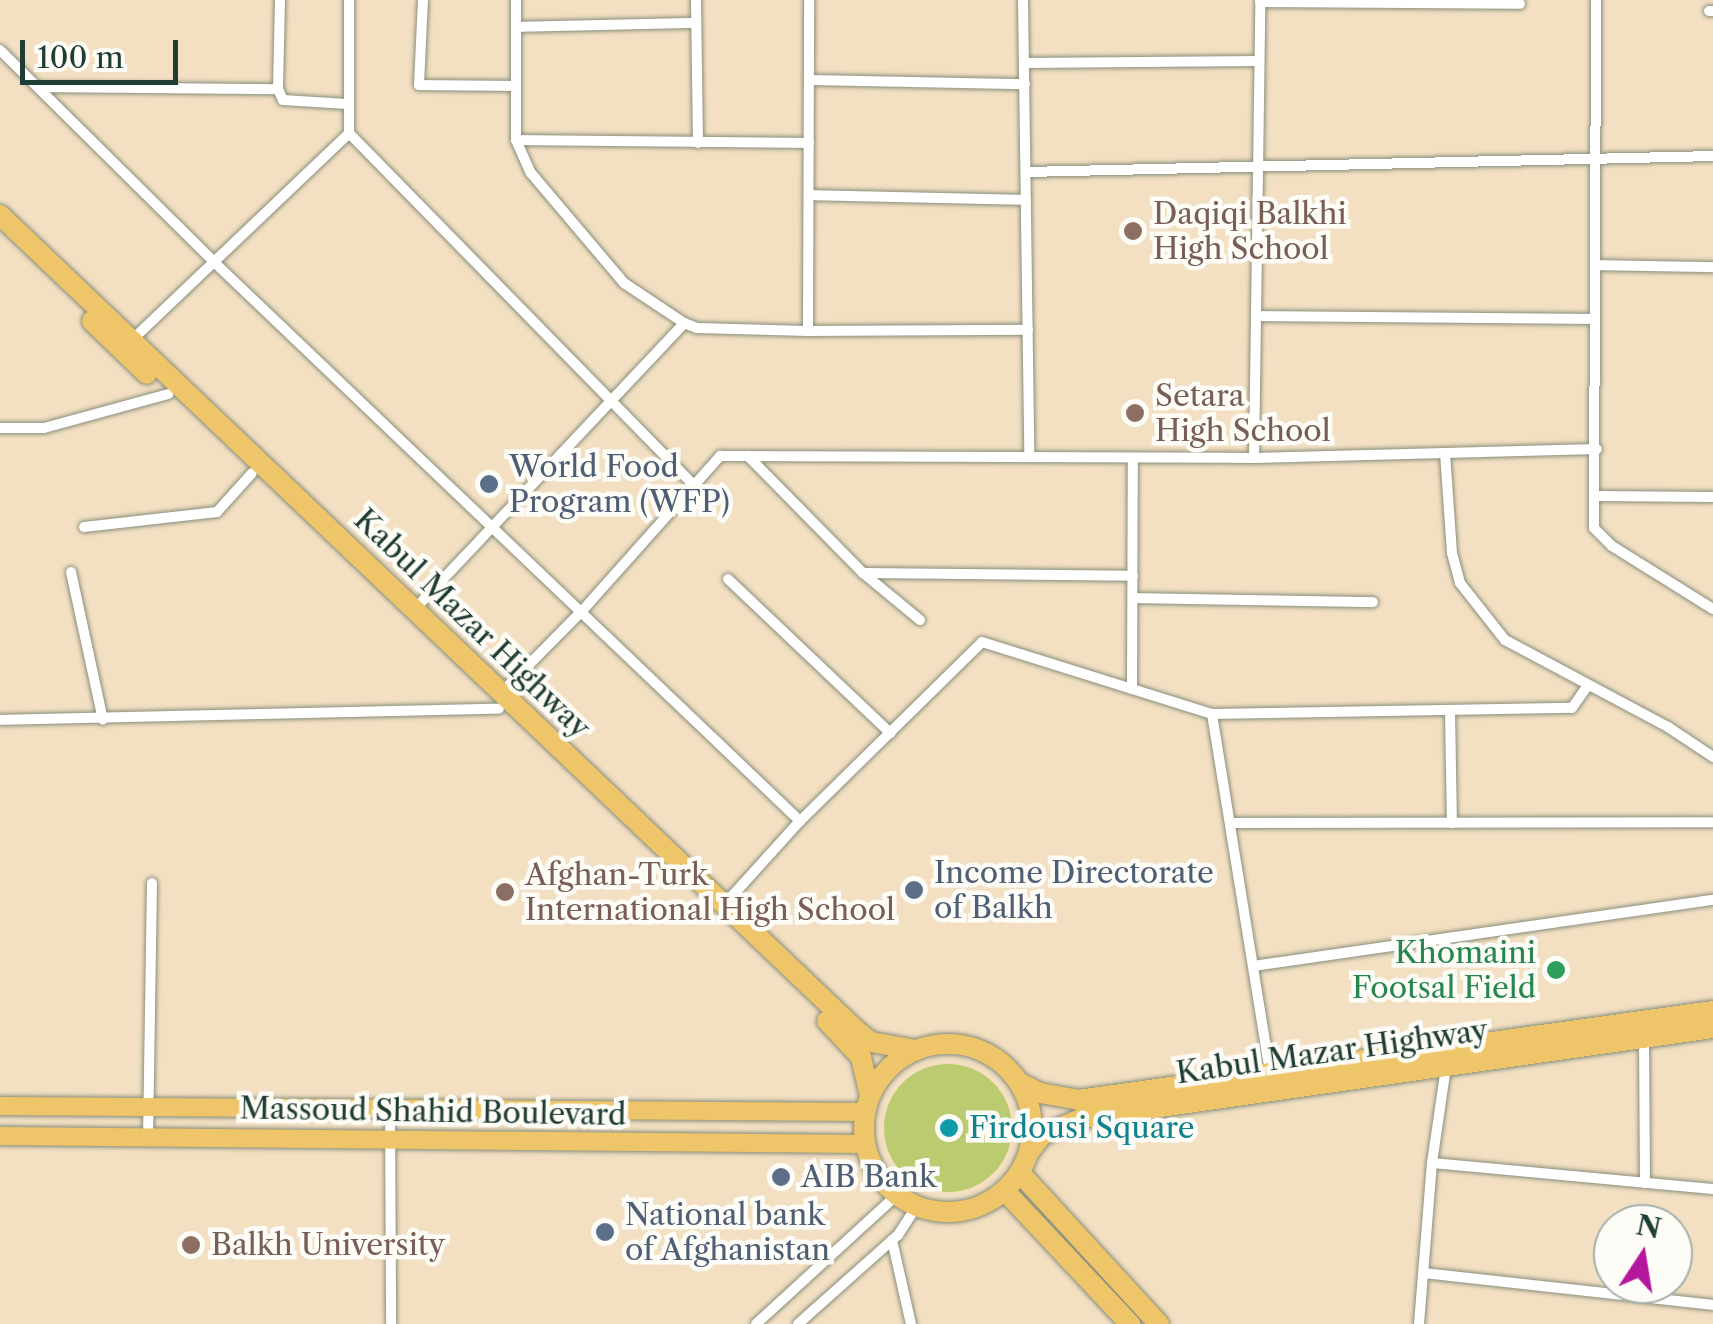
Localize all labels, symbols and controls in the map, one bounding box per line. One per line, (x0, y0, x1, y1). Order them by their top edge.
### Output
scale bar (25, 20, 182, 82)
text: 100 m (37, 39, 124, 76)
place label: Daqiqi Balkhi High School (1153, 196, 1347, 266)
marker: Daqiqi Balkhi High School (1122, 220, 1144, 242)
place label: Setara High School (1155, 378, 1331, 448)
marker: Setara High School (1124, 402, 1146, 424)
place label: World Food Program (WFP) (509, 449, 730, 520)
marker: World Food Program (WFP) (478, 473, 500, 495)
street label: Kabul Mazar Highway (346, 502, 598, 746)
place label: Income Directorate of Balkh (934, 855, 1214, 926)
place label: Afghan-Turk International High School (525, 857, 895, 928)
marker: Income Directorate of Balkh (903, 879, 925, 901)
marker: Afghan-Turk International High School (494, 881, 516, 903)
place label: Khomaini Footsal Field (1352, 935, 1536, 1006)
marker: Khomaini Footsal Field (1545, 959, 1567, 981)
street label: Kabul Mazar Highway (1174, 1012, 1490, 1092)
street label: Massoud Shahid Boulevard (239, 1091, 627, 1133)
place label: Firdousi Square (969, 1110, 1195, 1146)
marker: Firdousi Square (938, 1117, 960, 1139)
place label: AIB Bank (801, 1159, 936, 1195)
marker: AIB Bank (770, 1166, 792, 1188)
place label: National bank of Afghanistan (625, 1197, 831, 1268)
north arrow (1593, 1204, 1693, 1304)
text: N (1633, 1207, 1664, 1246)
marker: National bank of Afghanistan (594, 1221, 616, 1243)
place label: Balkh University (211, 1227, 445, 1263)
marker: Balkh University (180, 1234, 202, 1256)

